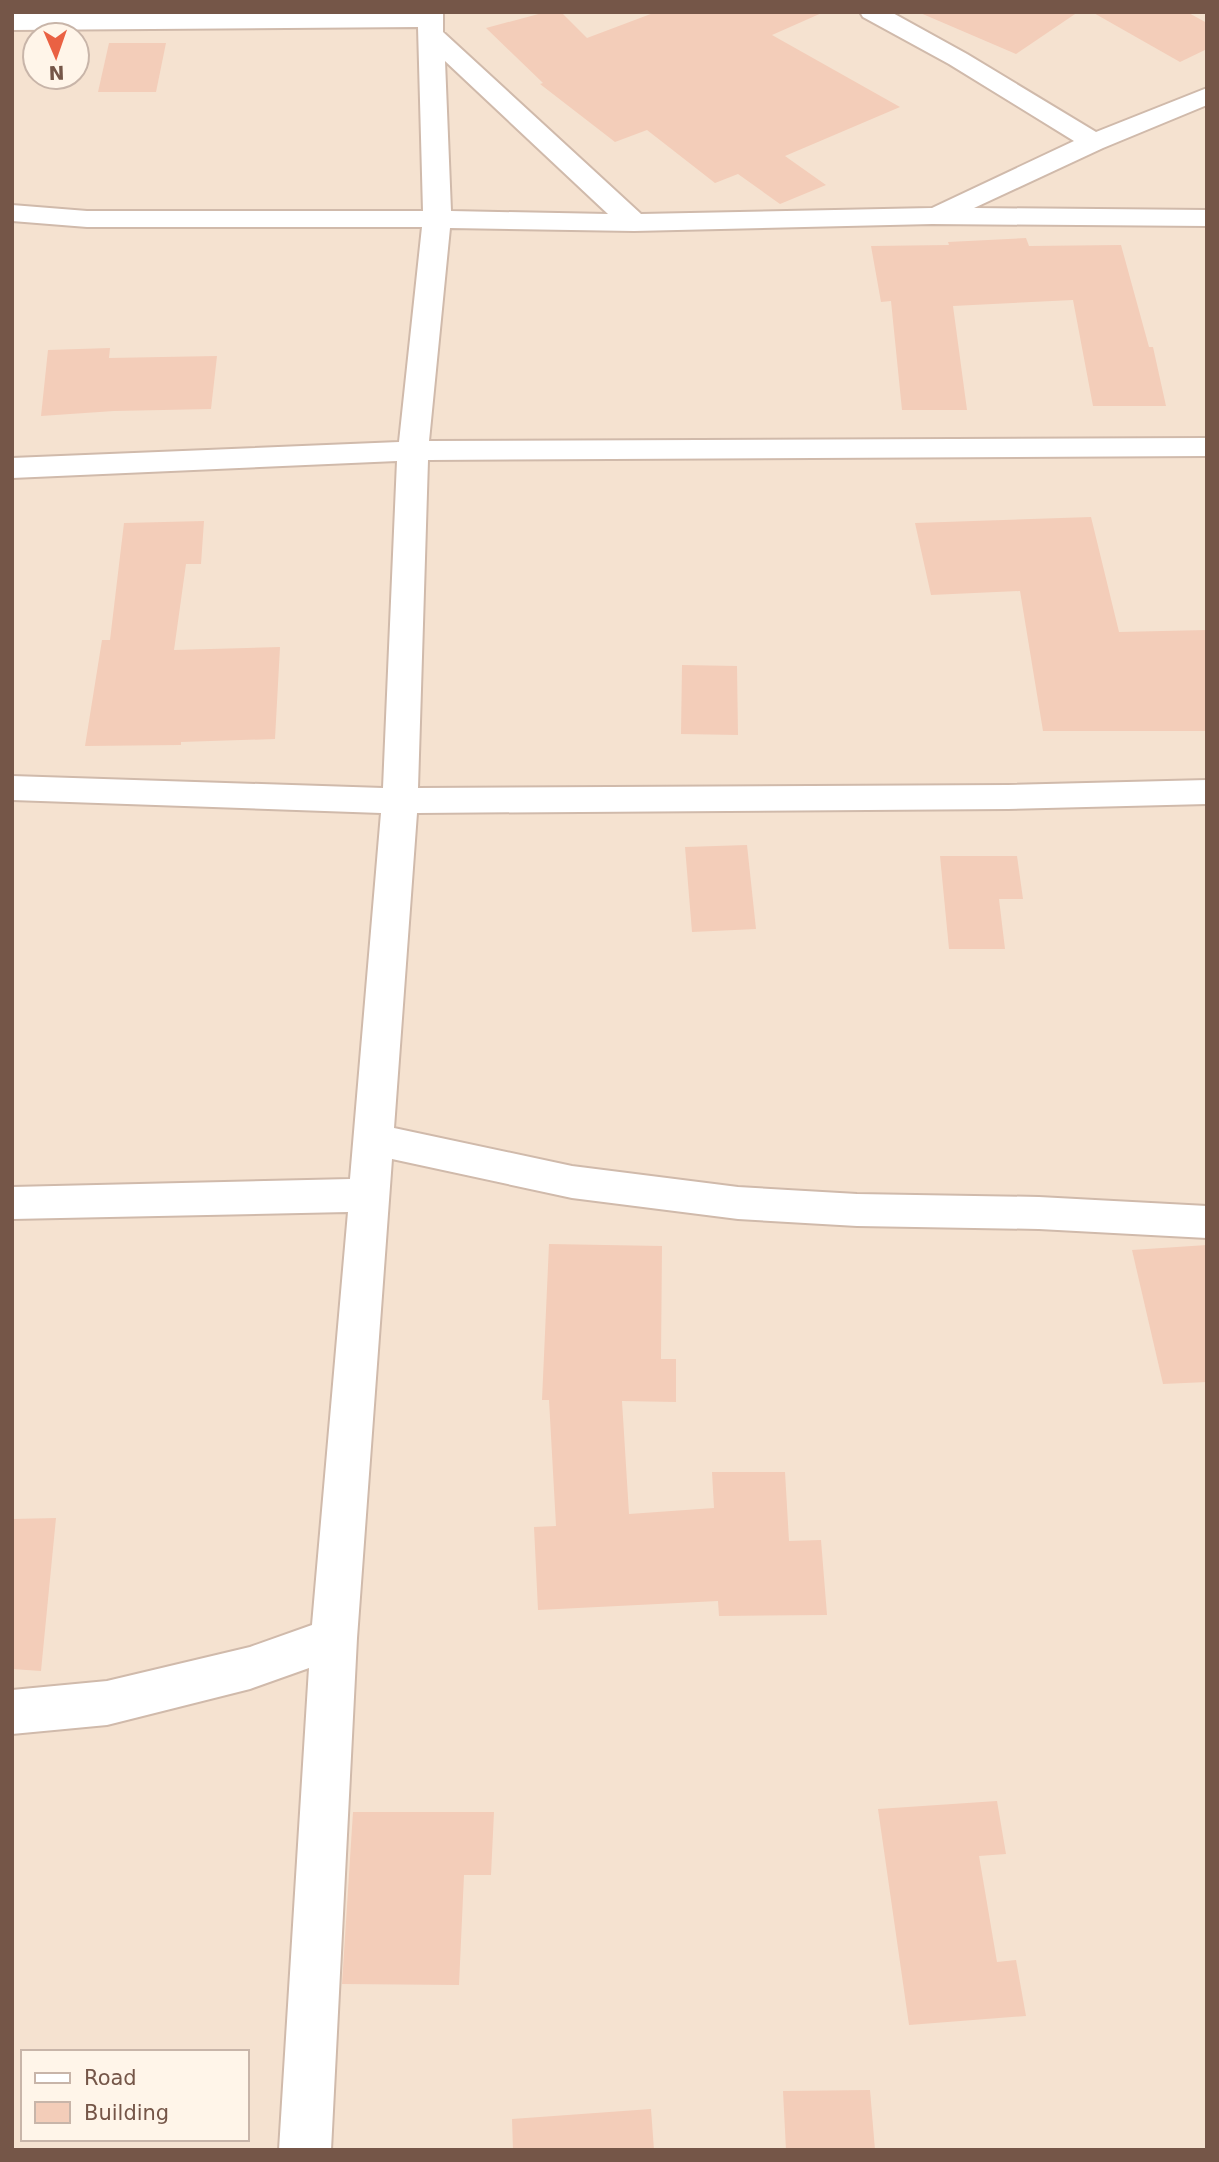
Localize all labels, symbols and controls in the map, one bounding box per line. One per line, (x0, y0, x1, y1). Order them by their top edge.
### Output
north arrow (21, 21, 91, 91)
text: N (48, 62, 65, 84)
legend (21, 2050, 248, 2141)
text: Road (84, 2066, 137, 2090)
text: Building (84, 2101, 169, 2125)

